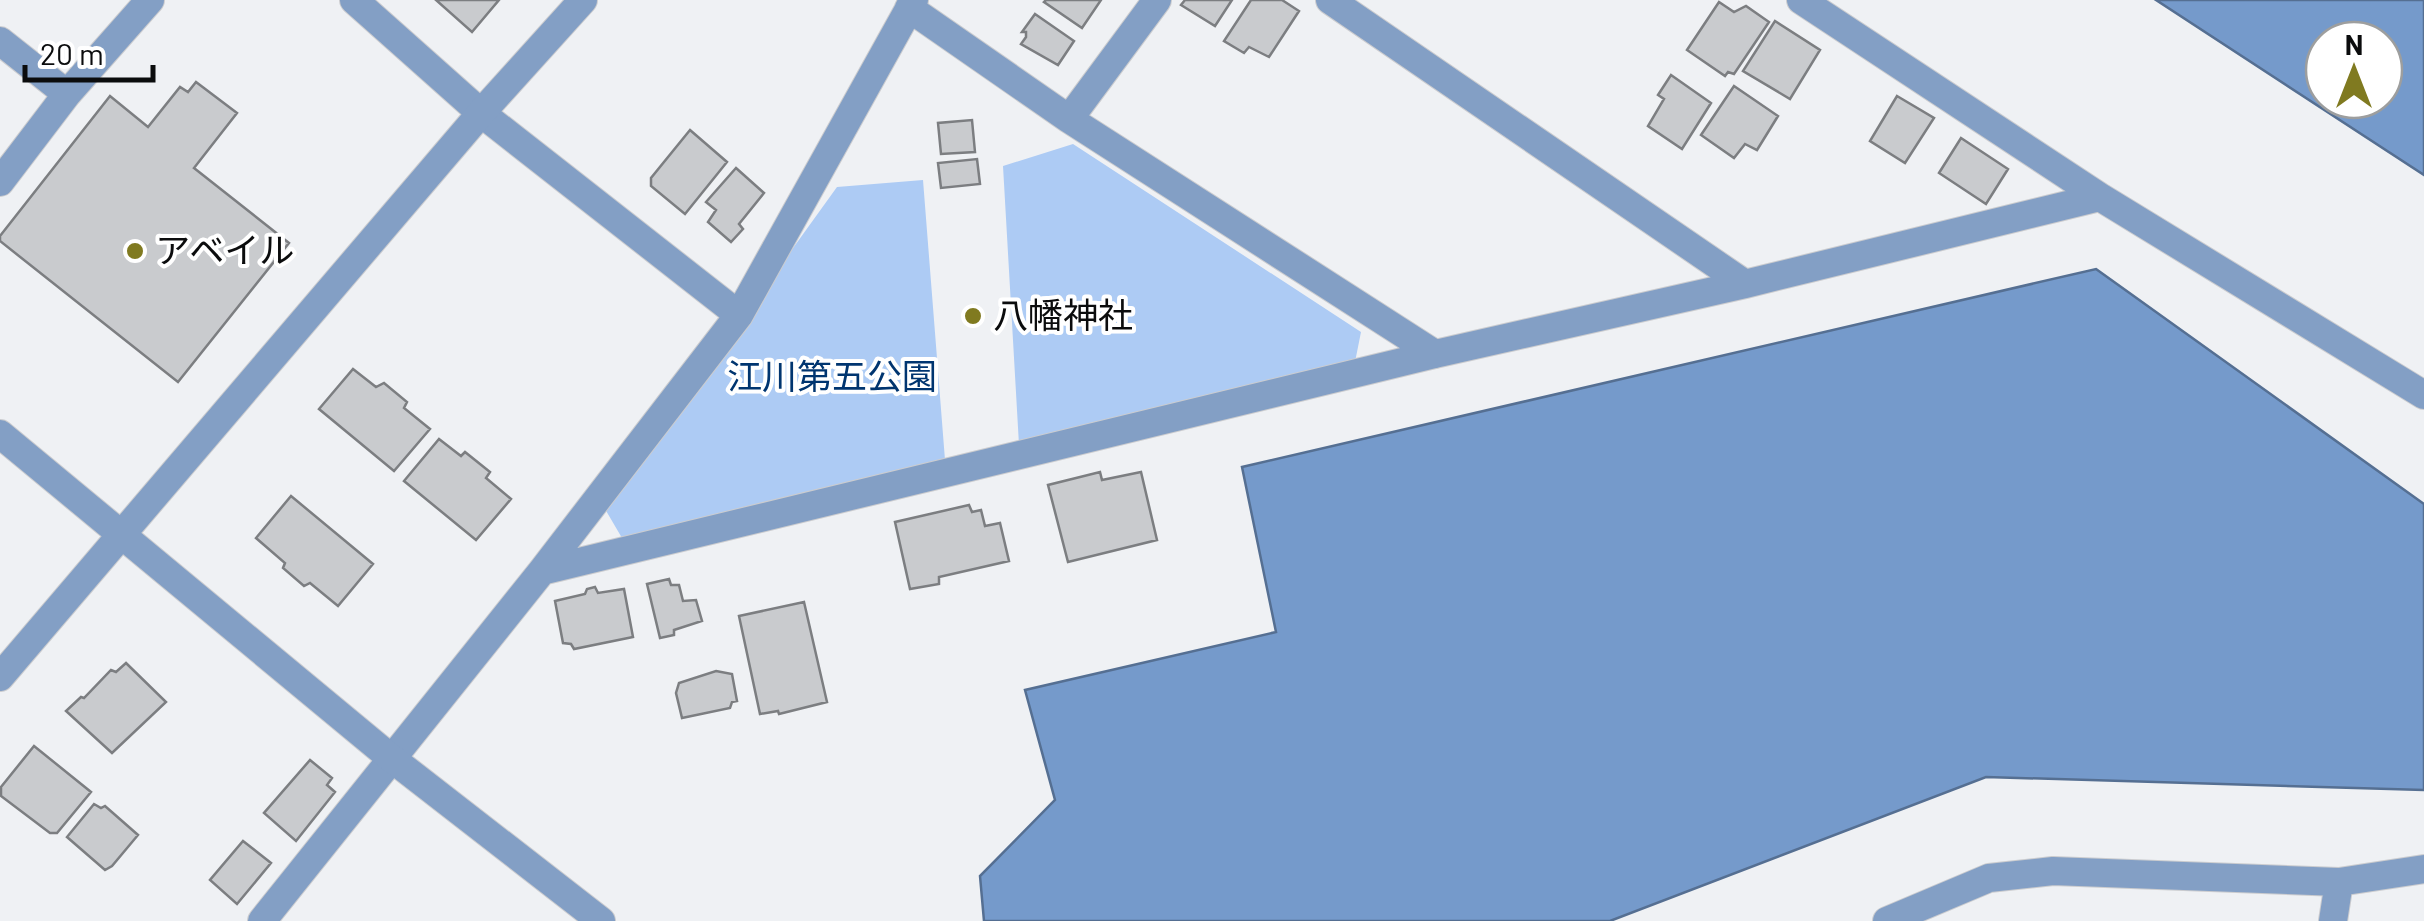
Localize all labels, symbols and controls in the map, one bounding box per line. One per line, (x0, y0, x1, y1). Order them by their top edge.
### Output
scale bar (25, 20, 152, 82)
north arrow (2304, 20, 2404, 120)
text: N (2345, 27, 2363, 61)
text: 20 m (40, 35, 104, 71)
place label: アベイル (155, 228, 294, 270)
marker: アベイル (124, 240, 146, 262)
place label: 八幡神社 (993, 293, 1133, 335)
marker: 八幡神社 (962, 305, 984, 327)
park label: 江川第五公園 (727, 354, 937, 396)

